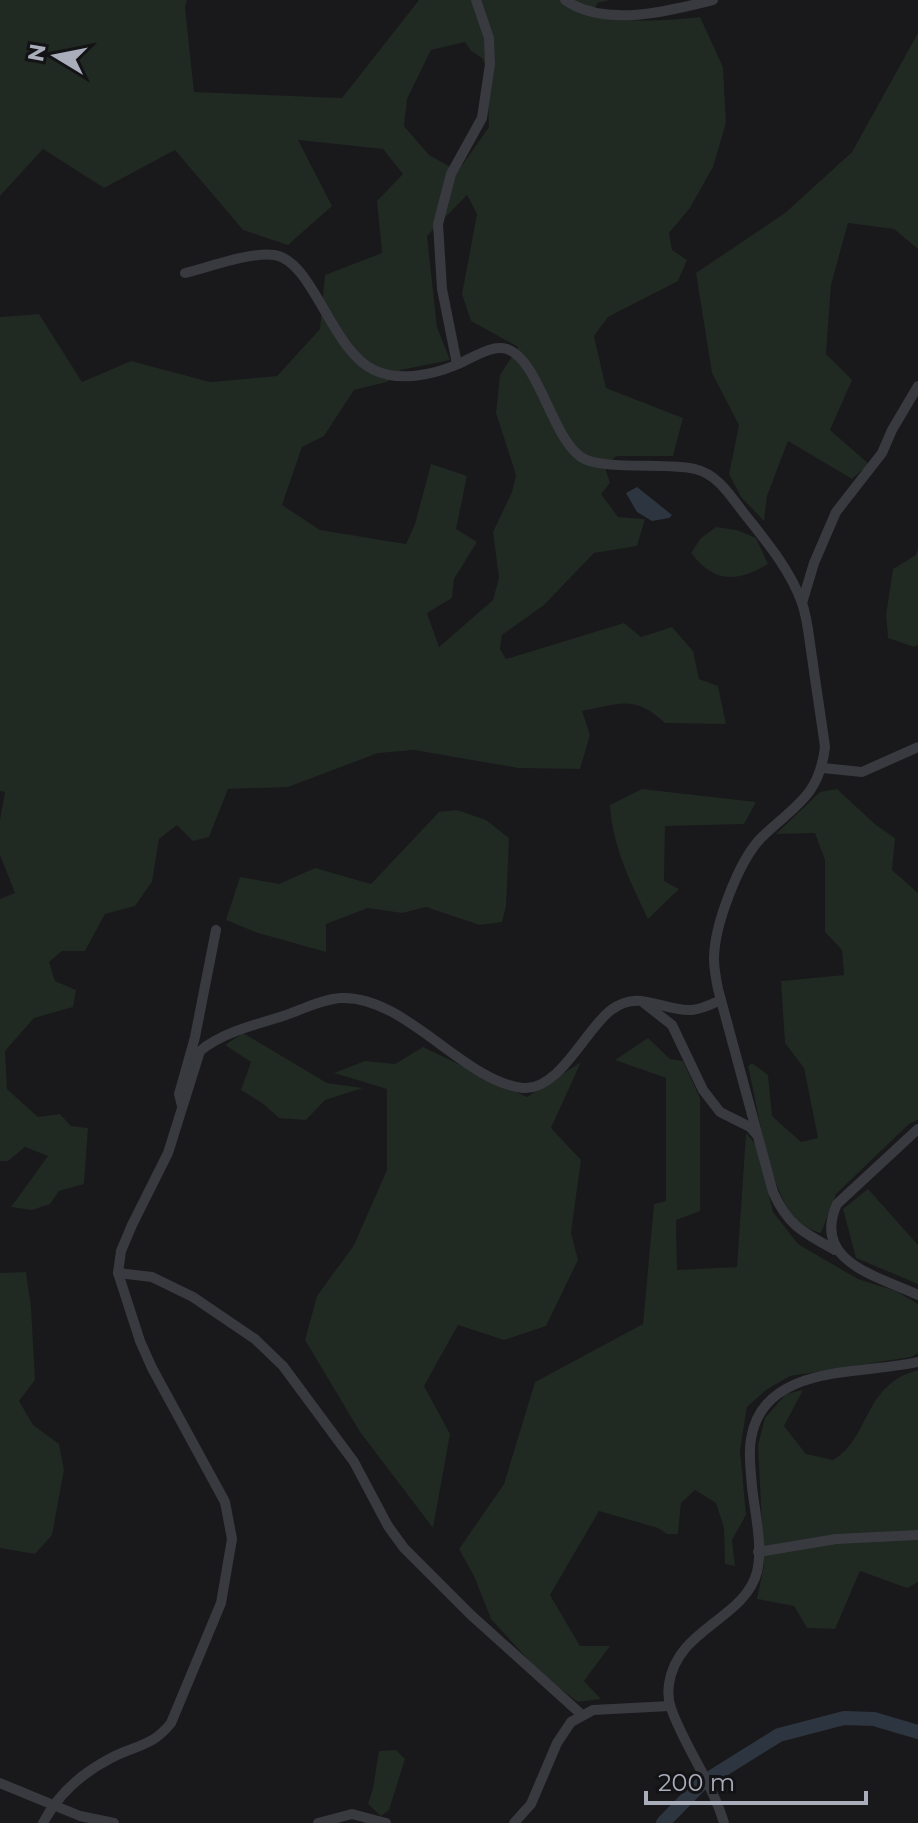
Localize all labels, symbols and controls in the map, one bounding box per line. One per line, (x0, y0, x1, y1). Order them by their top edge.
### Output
north arrow (16, 16, 96, 96)
text: N (22, 42, 52, 64)
scale bar (646, 1755, 866, 1805)
text: 200 m (658, 1768, 735, 1797)

